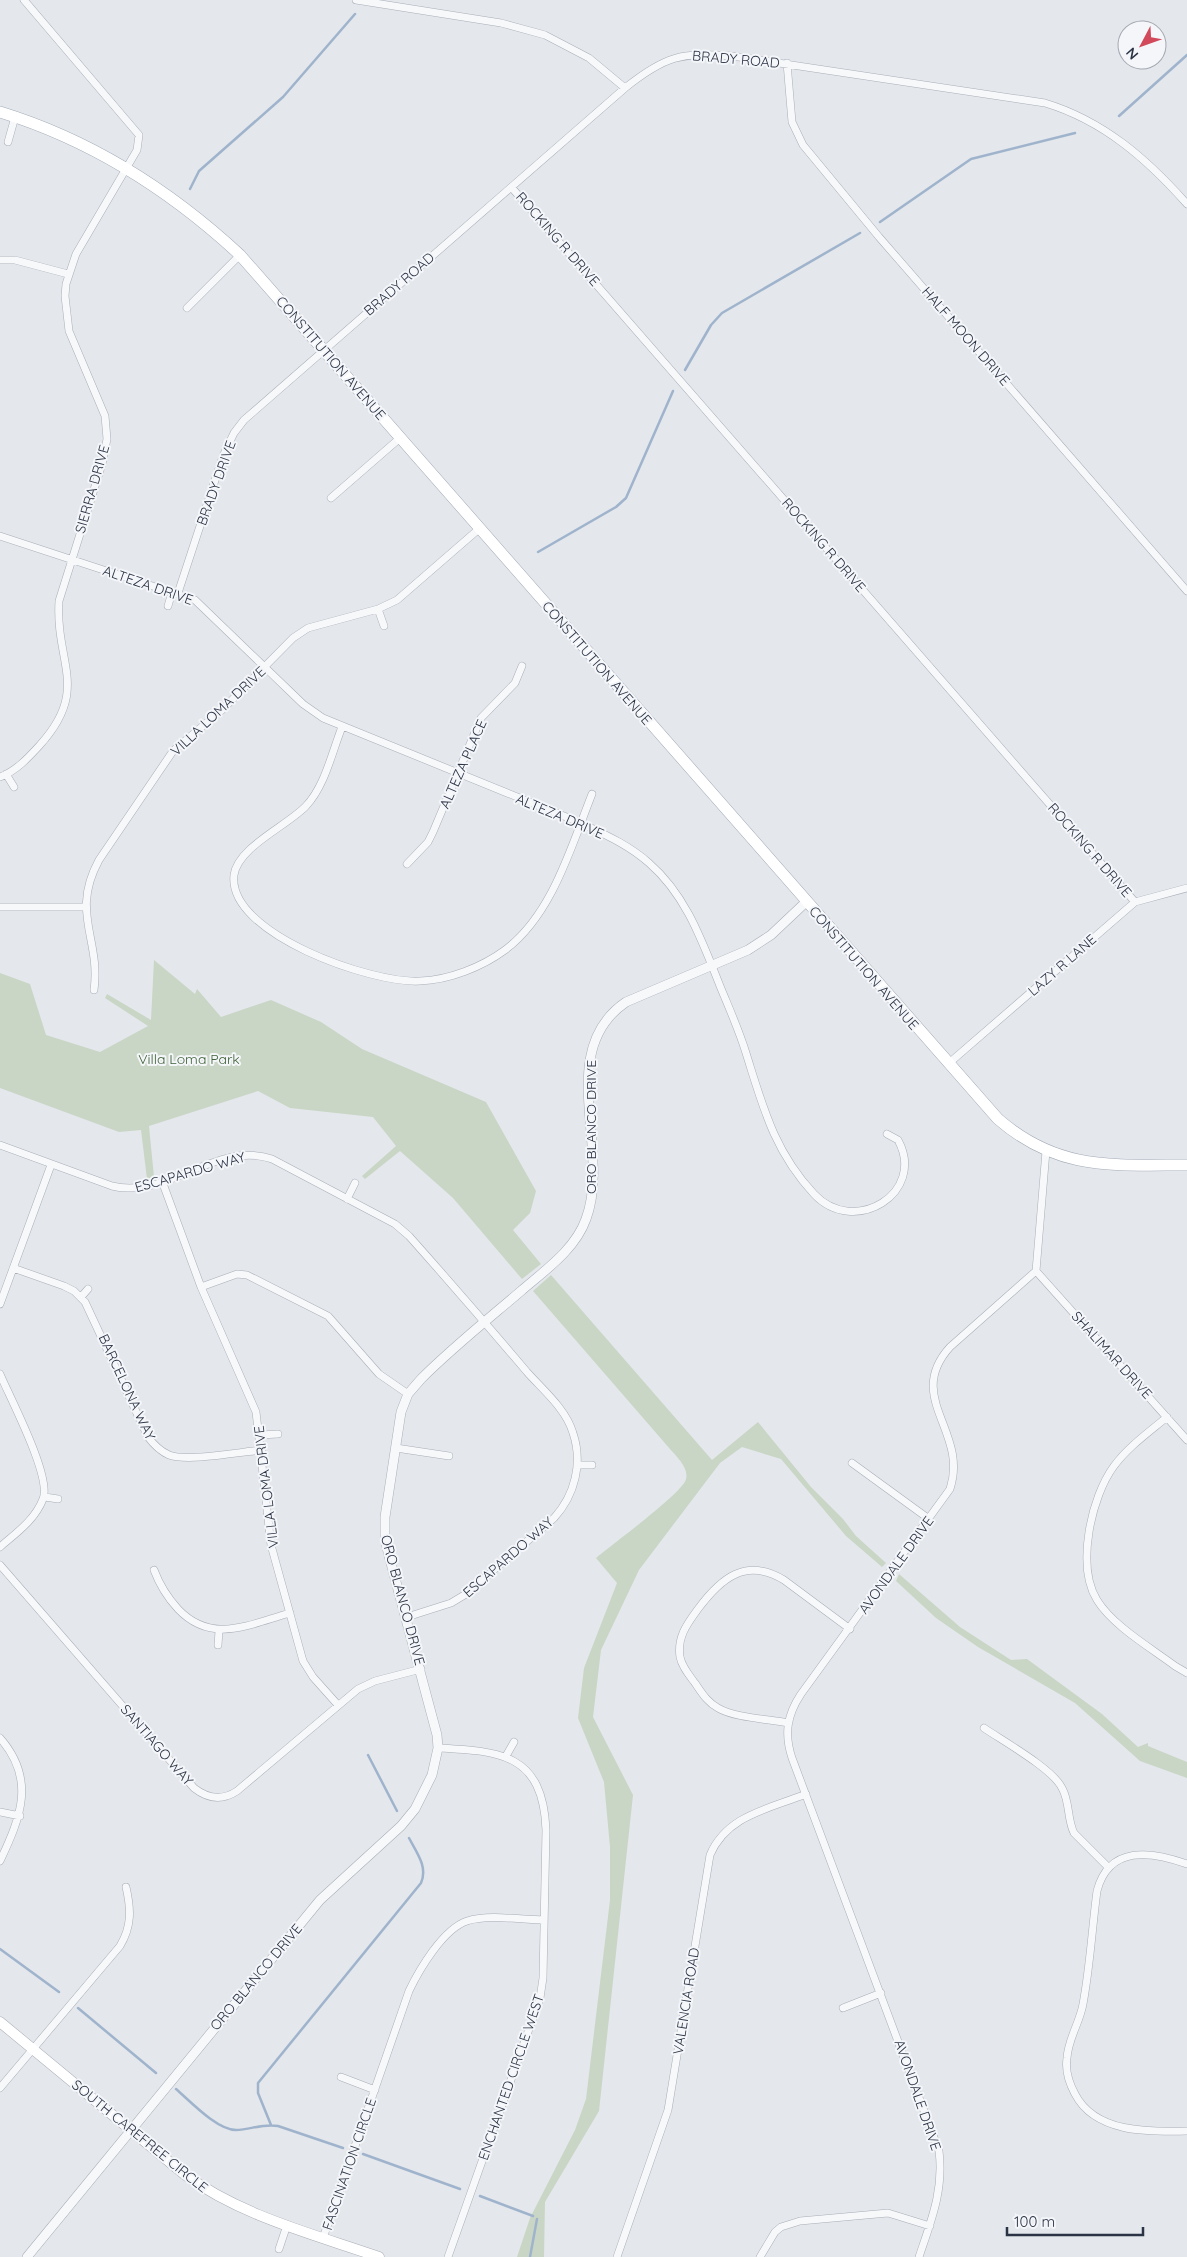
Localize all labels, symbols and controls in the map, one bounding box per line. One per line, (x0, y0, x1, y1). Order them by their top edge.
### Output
north arrow (1117, 20, 1167, 70)
text: N (1122, 44, 1142, 63)
street label: BRADY ROAD (691, 46, 781, 72)
street label: ROCKING R DRIVE (512, 188, 604, 290)
street label: BRADY ROAD (360, 248, 438, 320)
street label: HALF MOON DRIVE (918, 283, 1014, 389)
street label: CONSTITUTION AVENUE (272, 292, 390, 424)
street label: BRADY DRIVE (192, 438, 240, 528)
street label: SIERRA DRIVE (71, 443, 113, 535)
street label: ROCKING R DRIVE (778, 494, 870, 596)
street label: ALTEZA DRIVE (101, 561, 196, 609)
street label: CONSTITUTION AVENUE (538, 597, 656, 729)
street label: VILLA LOMA DRIVE (167, 662, 269, 760)
street label: ALTEZA PLACE (435, 717, 491, 811)
street label: ALTEZA DRIVE (513, 789, 607, 843)
street label: ROCKING R DRIVE (1044, 799, 1136, 901)
street label: CONSTITUTION AVENUE (805, 902, 923, 1034)
street label: LAZY R LANE (1024, 930, 1100, 1000)
park label: Villa Loma Park (138, 1050, 240, 1068)
street label: ORO BLANCO DRIVE (582, 1060, 600, 1194)
street label: ESCAPARDO WAY (133, 1148, 248, 1196)
street label: SHALIMAR DRIVE (1068, 1307, 1156, 1403)
street label: BARCELONA WAY (95, 1331, 160, 1443)
street label: VILLA LOMA DRIVE (250, 1425, 282, 1549)
street label: ESCAPARDO WAY (459, 1513, 557, 1601)
street label: AVONDALE DRIVE (855, 1513, 937, 1617)
street label: ORO BLANCO DRIVE (377, 1533, 429, 1667)
street label: SANTIAGO WAY (117, 1701, 197, 1789)
street label: ORO BLANCO DRIVE (206, 1920, 306, 2034)
street label: VALENCIA ROAD (669, 1946, 703, 2056)
street label: ENCHANTED CIRCLE WEST (474, 1991, 548, 2163)
street label: AVONDALE DRIVE (891, 2037, 945, 2153)
street label: SOUTH CAREFREE CIRCLE (68, 2076, 212, 2196)
street label: FASCINATION CIRCLE (318, 2095, 380, 2233)
scale bar (1007, 2204, 1143, 2236)
text: 100 m (1014, 2212, 1055, 2231)

